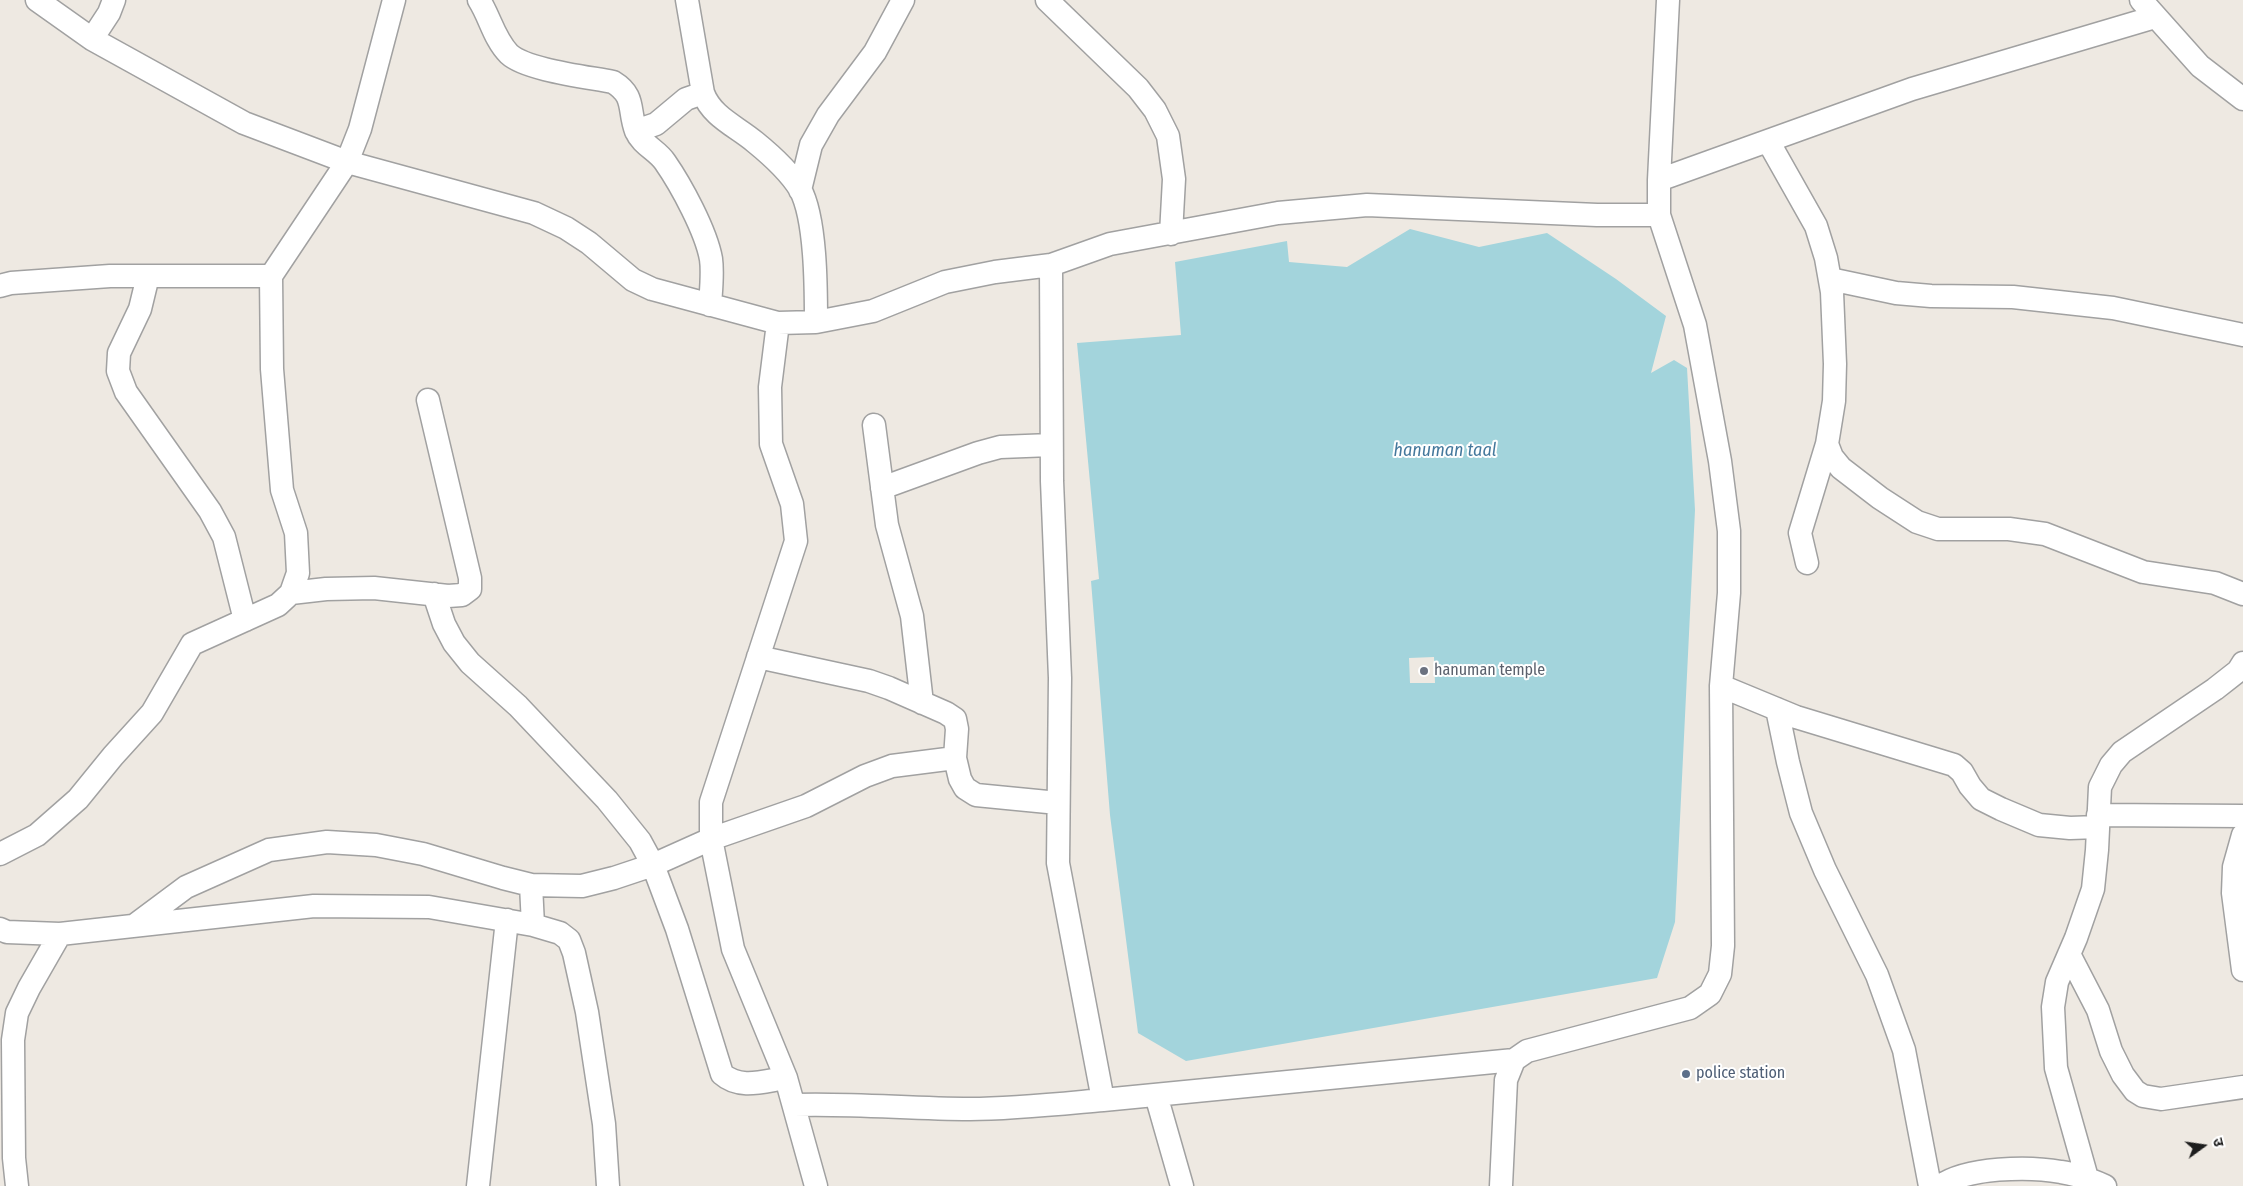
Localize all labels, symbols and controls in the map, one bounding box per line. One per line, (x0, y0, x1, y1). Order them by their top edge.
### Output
water label: hanuman taal (1394, 440, 1496, 462)
place label: hanuman temple (1434, 661, 1545, 681)
marker: hanuman temple (1418, 665, 1430, 677)
place label: police station (1696, 1064, 1785, 1084)
marker: police station (1680, 1068, 1692, 1080)
north arrow (2178, 1121, 2228, 1171)
text: उ (2209, 1136, 2227, 1148)

